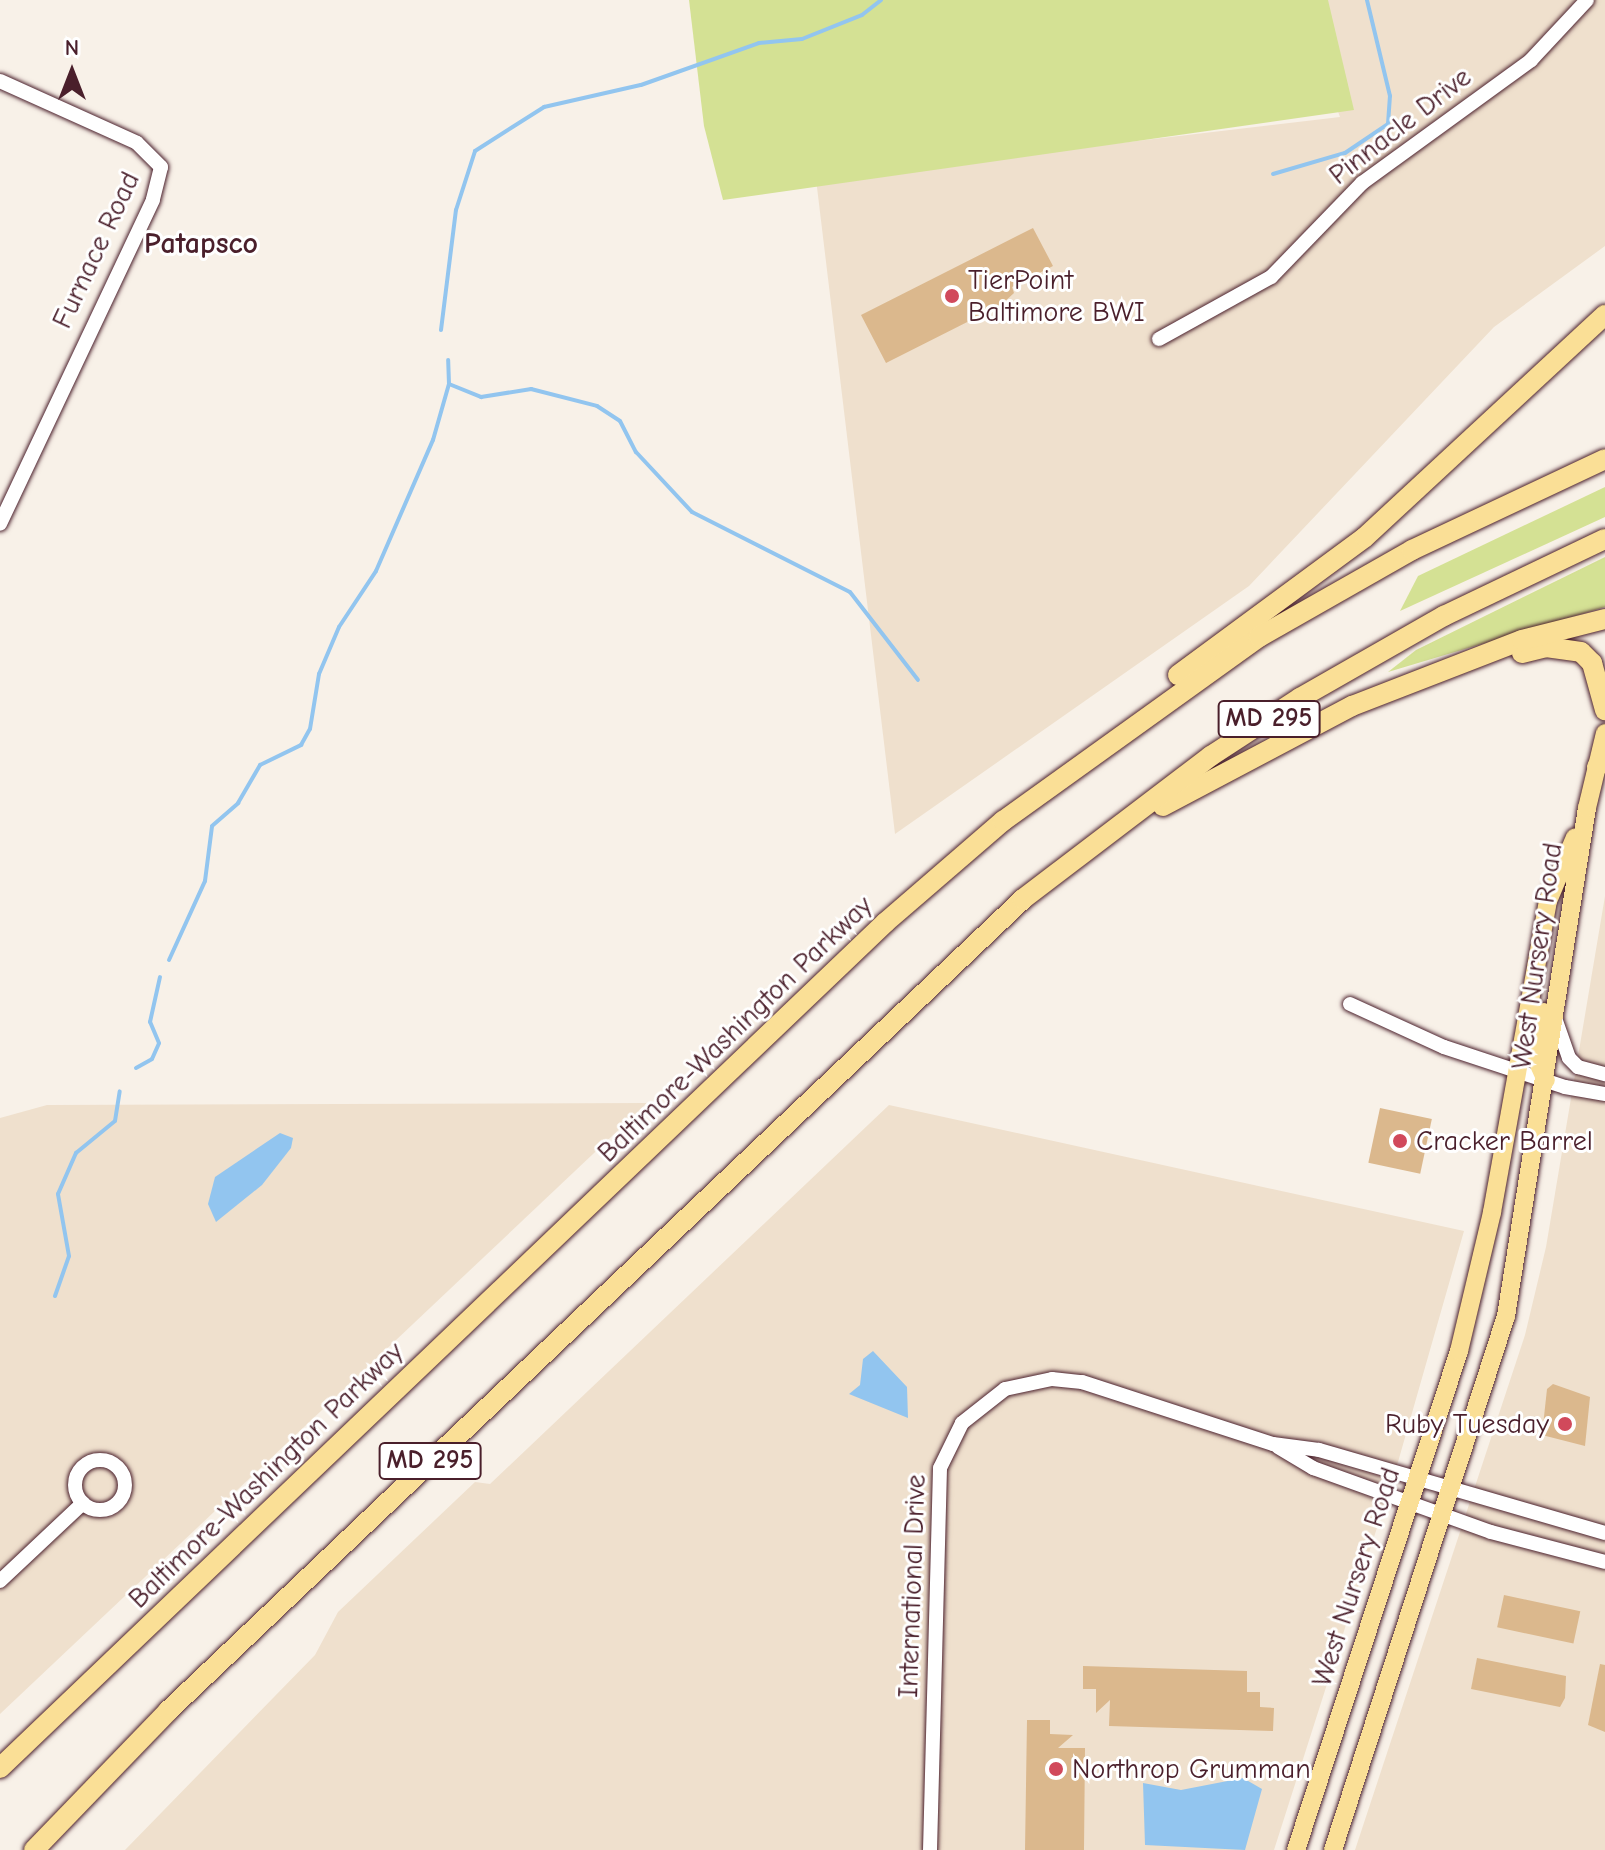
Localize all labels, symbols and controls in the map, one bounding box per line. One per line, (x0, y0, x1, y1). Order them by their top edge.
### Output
north arrow (32, 32, 112, 112)
text: N (65, 35, 79, 61)
street label: Pinnacle Drive (1322, 60, 1478, 192)
street label: Furnace Road (45, 166, 147, 334)
district label: Patapsco (144, 226, 258, 262)
place label: TierPoint Baltimore BWI (968, 263, 1145, 329)
marker: TierPoint Baltimore BWI (943, 287, 961, 305)
road number: MD 295 (1217, 697, 1321, 741)
street label: West Nursery Road (1504, 841, 1570, 1071)
street label: Baltimore-Washington Parkway (591, 889, 879, 1169)
place label: Cracker Barrel (1416, 1124, 1593, 1158)
marker: Cracker Barrel (1391, 1132, 1409, 1150)
street label: Baltimore-Washington Parkway (122, 1335, 410, 1615)
place label: Ruby Tuesday (1385, 1407, 1549, 1441)
marker: Ruby Tuesday (1556, 1415, 1574, 1433)
road number: MD 295 (378, 1439, 482, 1483)
street label: West Nursery Road (1305, 1463, 1407, 1691)
street label: International Drive (891, 1474, 933, 1698)
place label: Northrop Grumman (1072, 1752, 1311, 1786)
marker: Northrop Grumman (1047, 1760, 1065, 1778)

